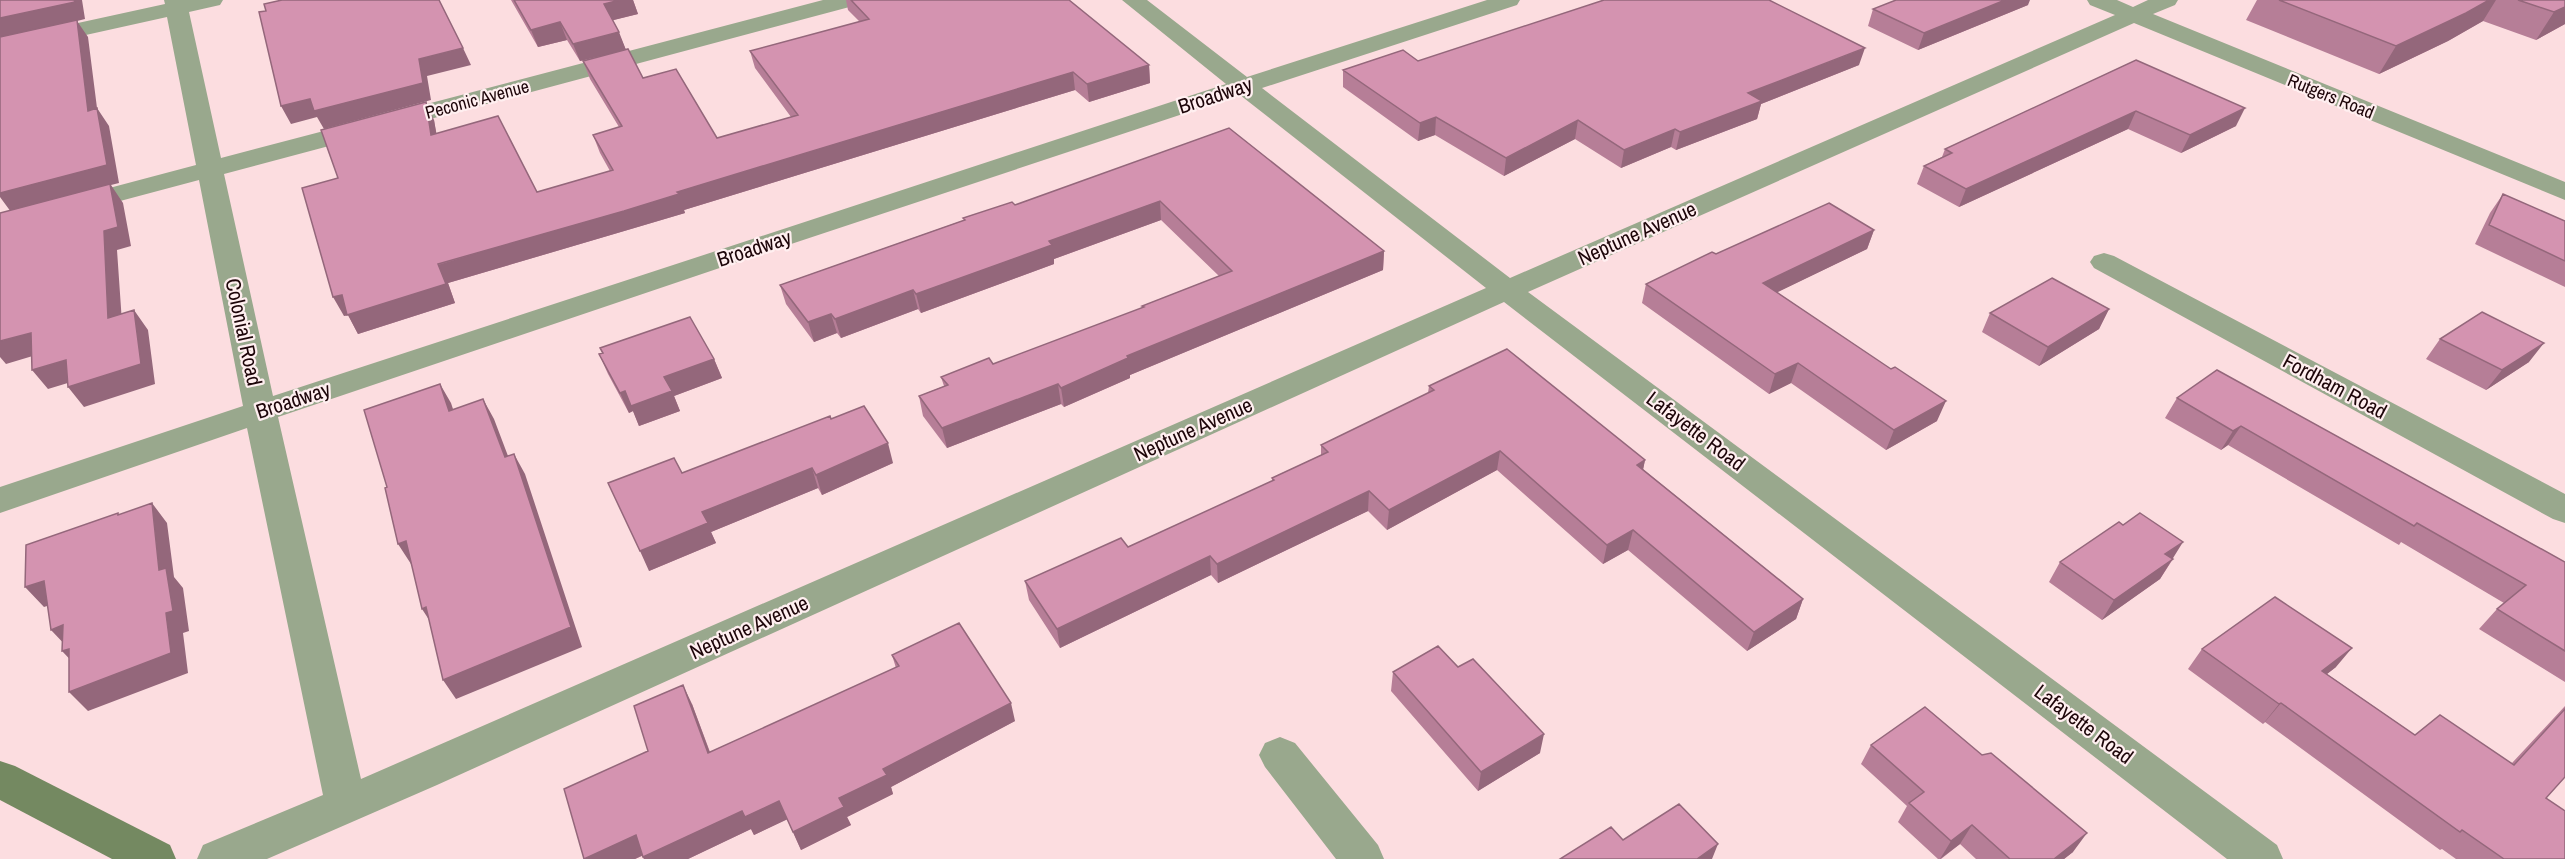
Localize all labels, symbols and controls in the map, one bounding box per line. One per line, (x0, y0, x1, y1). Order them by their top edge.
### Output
street label: Rutgers Road (2284, 67, 2378, 125)
street label: Broadway (1174, 69, 1256, 121)
street label: Peconic Avenue (422, 73, 532, 125)
street label: Neptune Avenue (1573, 194, 1701, 272)
street label: Broadway (713, 222, 795, 274)
street label: Colonial Road (218, 276, 270, 388)
street label: Fordham Road (2278, 346, 2392, 426)
street label: Broadway (252, 374, 334, 426)
street label: Lafayette Road (1641, 384, 1751, 478)
street label: Neptune Avenue (1129, 390, 1257, 468)
street label: Neptune Avenue (685, 588, 813, 666)
street label: Lafayette Road (2029, 677, 2139, 771)

